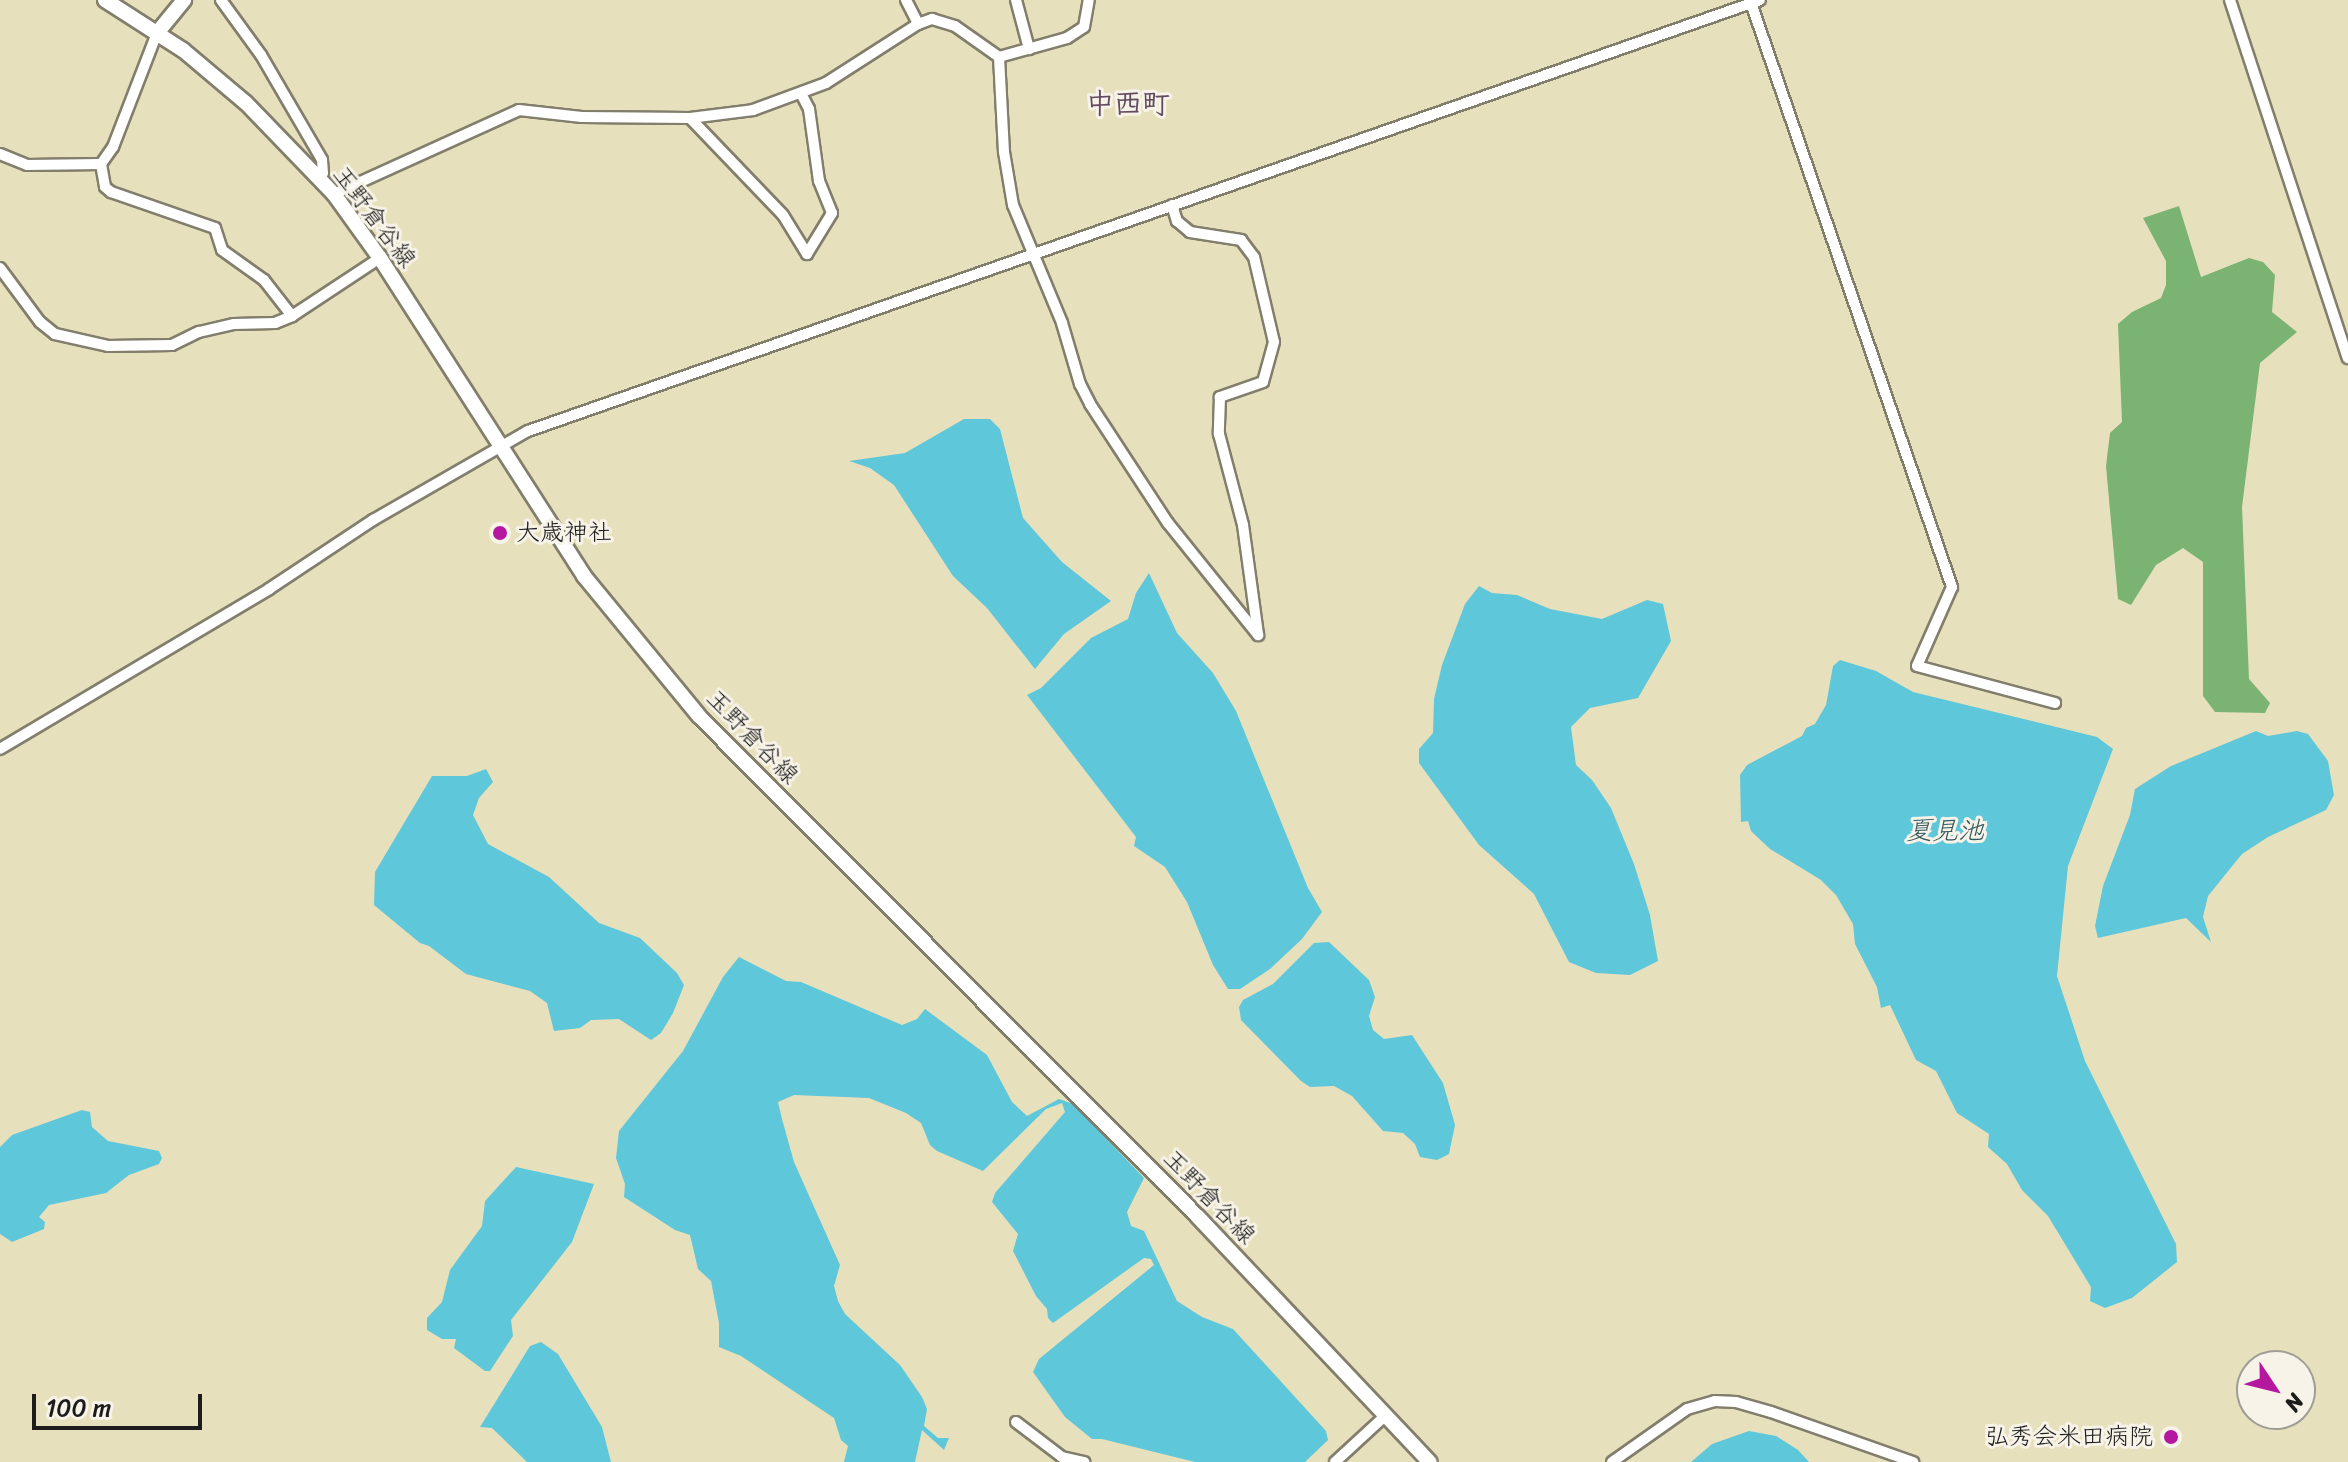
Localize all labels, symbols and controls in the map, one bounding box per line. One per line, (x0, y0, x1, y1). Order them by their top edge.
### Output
district label: 中西町 (1086, 87, 1170, 121)
street label: 玉野倉谷線 (326, 160, 422, 274)
place label: 大歳神社 (516, 519, 612, 547)
marker: 大歳神社 (491, 524, 509, 542)
street label: 玉野倉谷線 (700, 684, 804, 790)
water label: 夏見池 (1906, 815, 1984, 847)
street label: 玉野倉谷線 (1157, 1144, 1261, 1250)
north arrow (2236, 1350, 2316, 1430)
scale bar (36, 1378, 206, 1428)
text: N (2274, 1385, 2315, 1420)
text: 100 m (46, 1387, 111, 1429)
place label: 弘秀会米田病院 (1985, 1423, 2153, 1451)
marker: 弘秀会米田病院 (2160, 1426, 2182, 1448)

